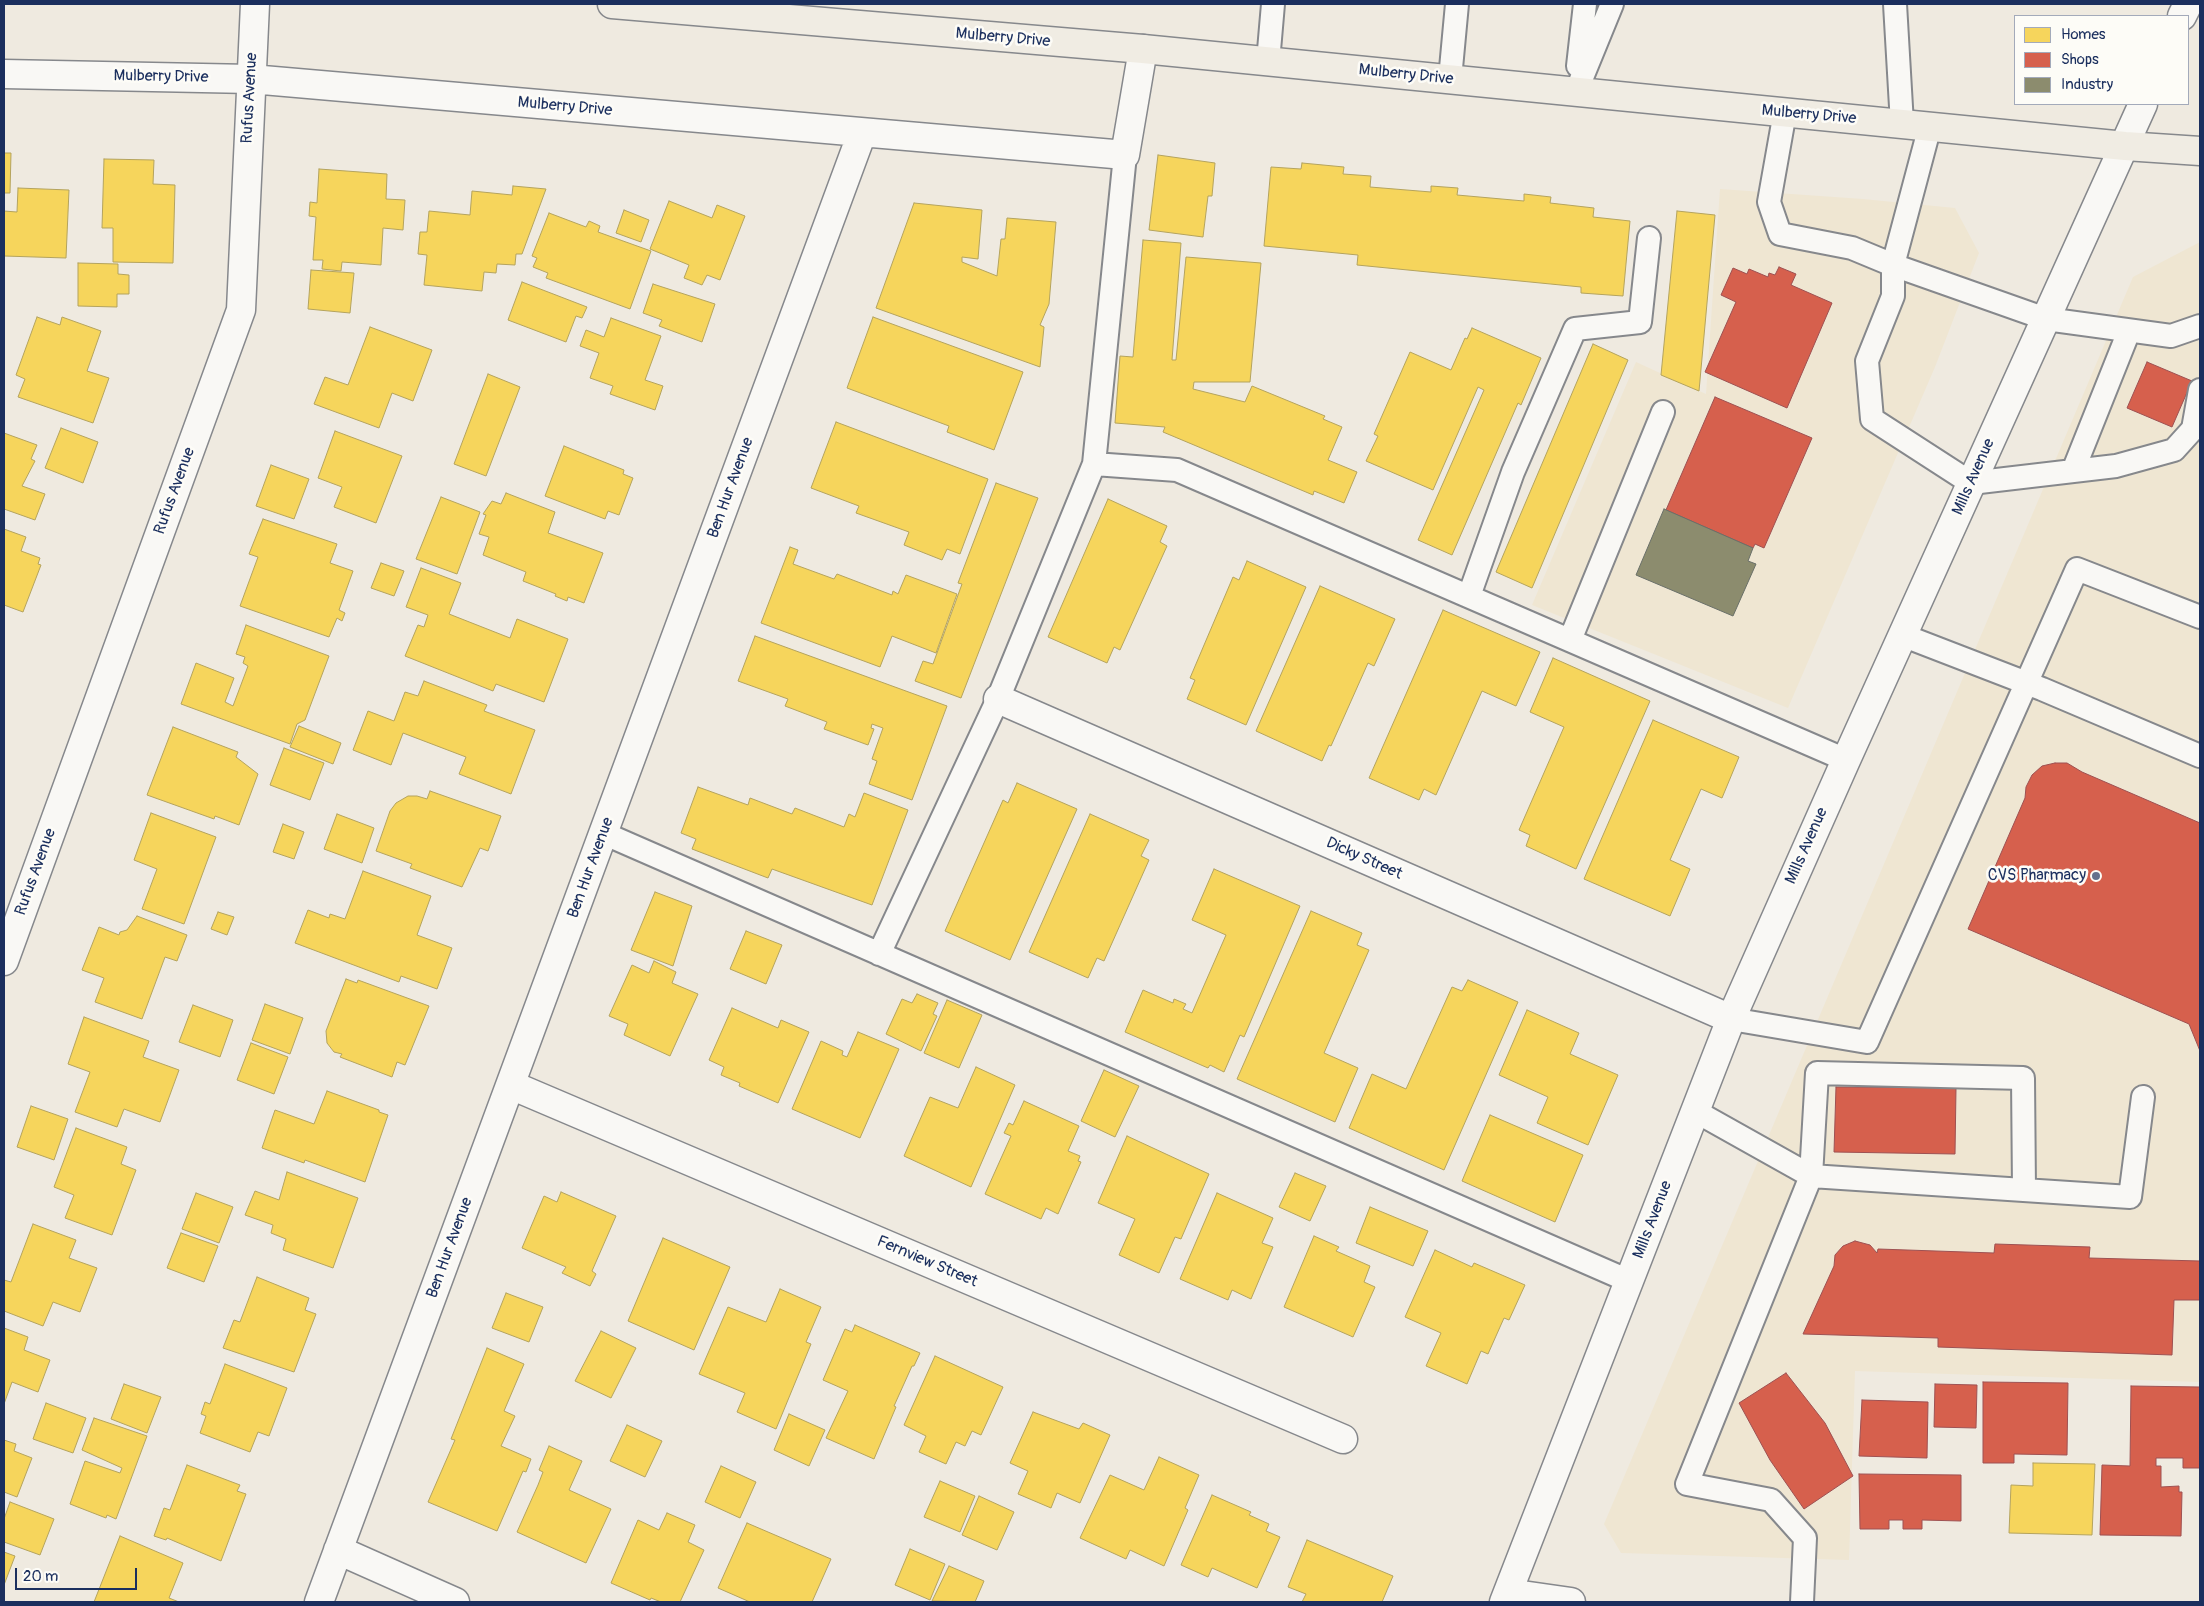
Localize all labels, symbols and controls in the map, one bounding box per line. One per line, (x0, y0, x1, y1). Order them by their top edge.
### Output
legend (2014, 15, 2189, 105)
street label: Mulberry Drive (955, 24, 1051, 52)
text: Homes (2061, 25, 2106, 44)
text: Shops (2061, 50, 2099, 69)
street label: Rufus Avenue (238, 52, 262, 144)
street label: Mulberry Drive (1358, 60, 1454, 90)
street label: Mulberry Drive (113, 67, 209, 87)
text: Industry (2061, 75, 2113, 94)
street label: Mulberry Drive (517, 93, 613, 121)
street label: Mulberry Drive (1761, 101, 1857, 129)
street label: Ben Hur Avenue (704, 435, 758, 541)
street label: Mills Avenue (1949, 436, 1999, 518)
street label: Rufus Avenue (150, 445, 200, 537)
street label: Mills Avenue (1782, 805, 1832, 887)
street label: Ben Hur Avenue (564, 815, 618, 921)
street label: Rufus Avenue (11, 826, 61, 918)
street label: Dicky Street (1323, 834, 1405, 884)
place label: CVS Pharmacy (1988, 866, 2086, 886)
marker: CVS Pharmacy (2090, 870, 2102, 882)
street label: Mills Avenue (1629, 1178, 1677, 1262)
street label: Ben Hur Avenue (423, 1195, 477, 1301)
street label: Fernview Street (874, 1232, 980, 1292)
scale bar (18, 1558, 140, 1590)
text: 20 m (23, 1567, 58, 1586)

